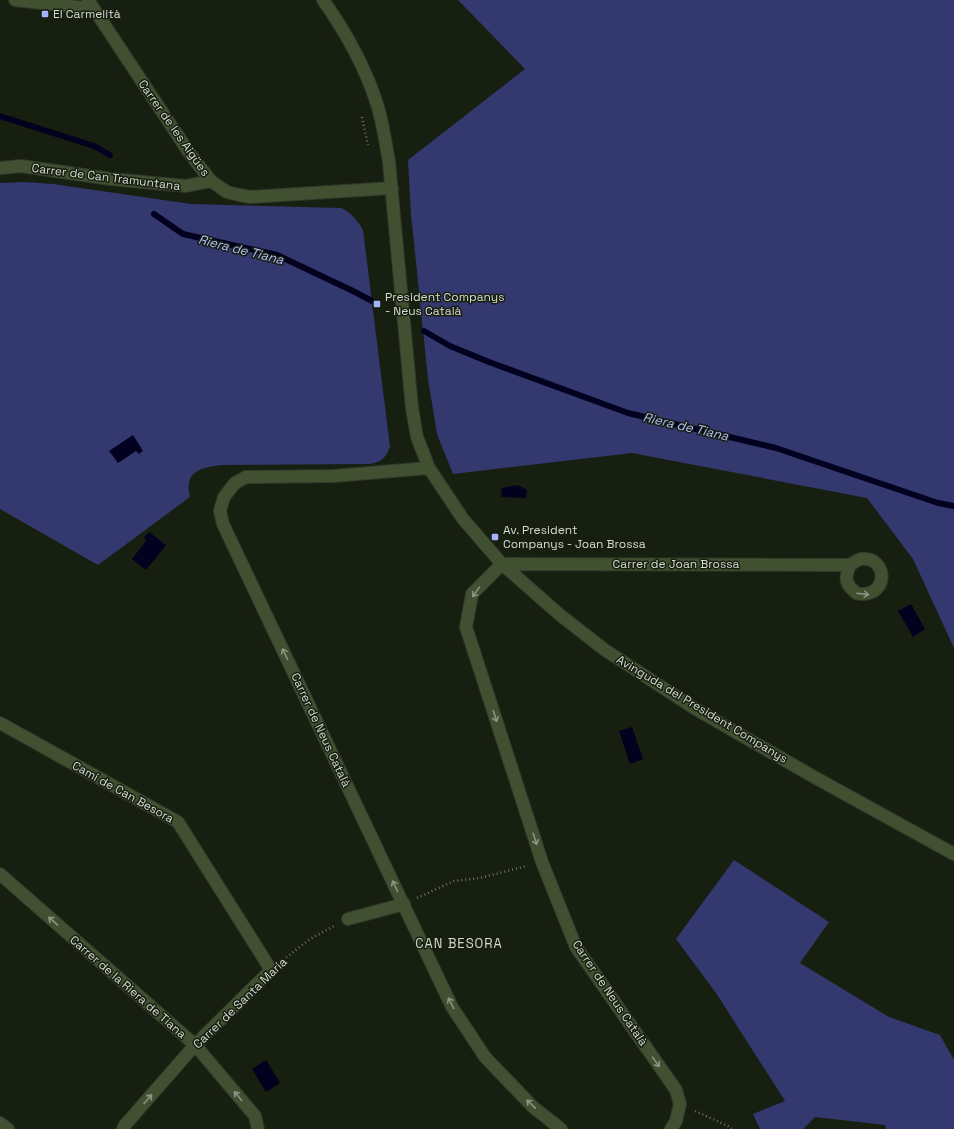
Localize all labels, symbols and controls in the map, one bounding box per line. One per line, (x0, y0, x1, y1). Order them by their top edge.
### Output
place label: El Carmelità (53, 6, 121, 22)
marker: El Carmelità (40, 9, 50, 19)
street label: Carrer de les Aigües (135, 77, 213, 179)
street label: Carrer de Can Tramuntana (31, 160, 181, 194)
water label: Riera de Tiana (196, 231, 286, 268)
place label: President Companys - Neus Català (385, 289, 505, 319)
marker: President Companys - Neus Català (372, 299, 382, 309)
water label: Riera de Tiana (641, 408, 731, 445)
place label: Av. President Companys - Joan Brossa (503, 522, 646, 552)
marker: Av. President Companys - Joan Brossa (490, 532, 500, 542)
street label: Carrer de Joan Brossa (613, 556, 739, 572)
one-way arrow (472, 587, 480, 598)
one-way arrow (856, 590, 869, 597)
one-way arrow (281, 649, 288, 661)
street label: Avinguda del President Companys (613, 651, 791, 767)
street label: Carrer de Neus Català (287, 670, 355, 790)
one-way arrow (491, 709, 499, 721)
street label: Camí de Can Besora (69, 757, 177, 827)
one-way arrow (531, 833, 539, 845)
one-way arrow (391, 880, 398, 892)
one-way arrow (48, 916, 58, 925)
street label: Carrer de la Riera de Tiana (66, 932, 190, 1042)
district label: CAN BESORA (415, 935, 503, 952)
street label: Carrer de Neus Català (569, 937, 651, 1049)
street label: Carrer de Santa Maria (190, 954, 290, 1052)
one-way arrow (447, 997, 454, 1009)
one-way arrow (652, 1057, 660, 1068)
one-way arrow (234, 1091, 243, 1102)
one-way arrow (143, 1094, 152, 1104)
one-way arrow (526, 1100, 536, 1109)

